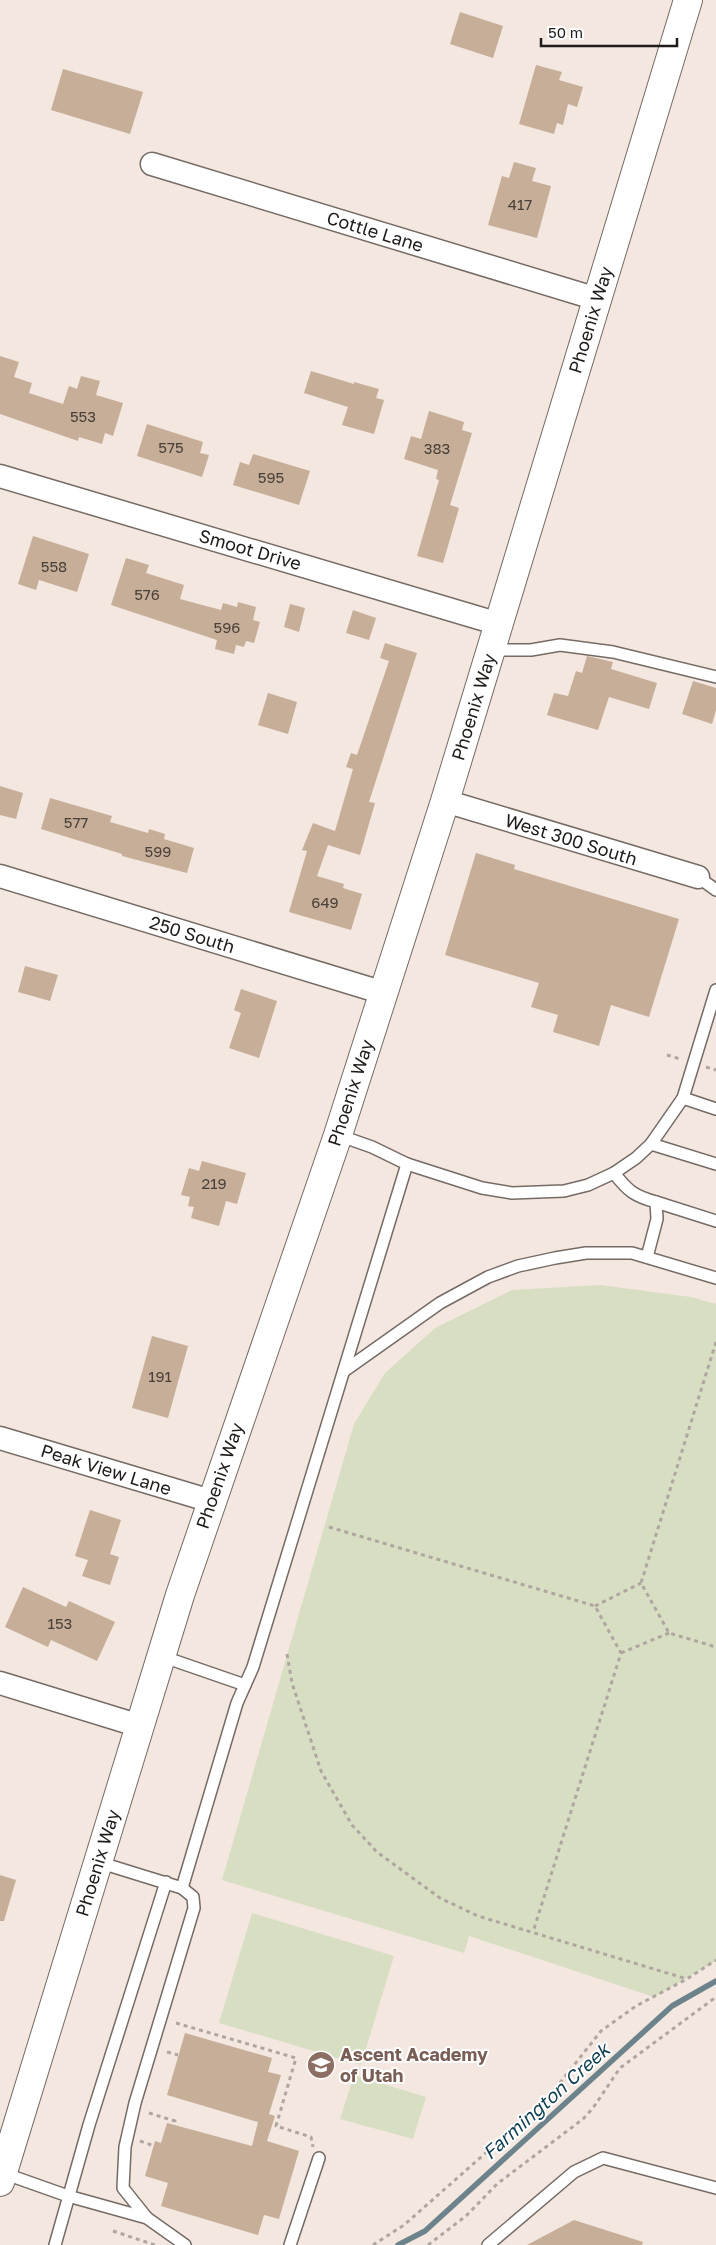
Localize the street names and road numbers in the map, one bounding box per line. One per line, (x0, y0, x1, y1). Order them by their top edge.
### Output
street label: Cottle Lane (324, 206, 426, 256)
street label: Phoenix Way (563, 263, 617, 376)
street label: Smoot Drive (197, 524, 304, 574)
street label: Phoenix Way (446, 650, 500, 763)
street label: West 300 South (503, 808, 640, 870)
street label: 250 South (147, 911, 238, 957)
street label: Phoenix Way (322, 1037, 378, 1149)
street label: Phoenix Way (191, 1420, 247, 1532)
street label: Peak View Lane (38, 1439, 174, 1499)
street label: Phoenix Way (70, 1806, 124, 1919)

